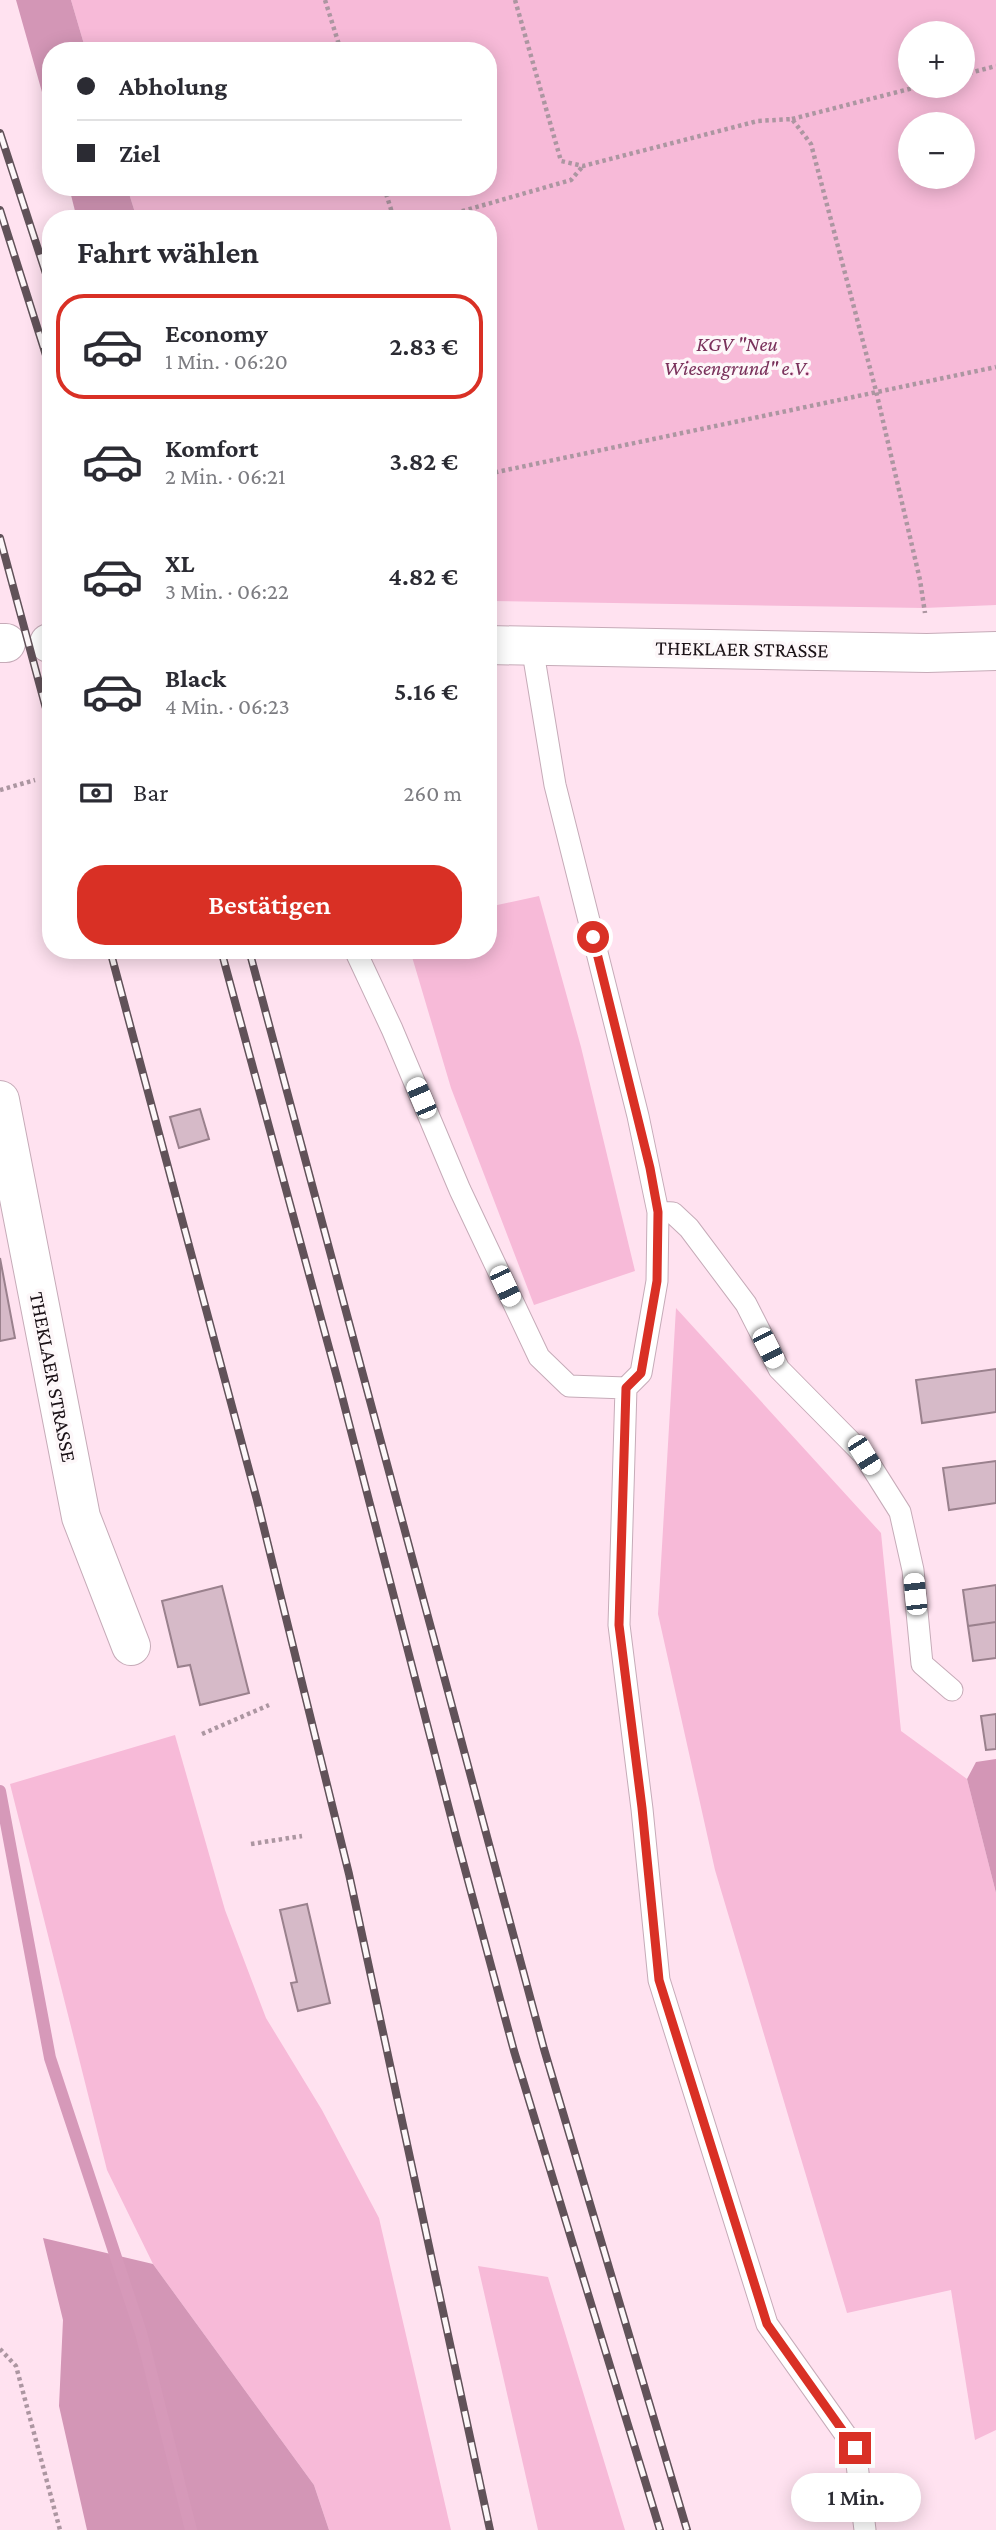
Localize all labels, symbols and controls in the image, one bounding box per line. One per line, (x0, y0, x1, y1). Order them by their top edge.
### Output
map controls (898, 21, 975, 189)
button: + (898, 21, 975, 98)
text: Abholung (119, 72, 227, 101)
button: − (898, 112, 975, 189)
text: Ziel (119, 139, 160, 168)
text: Fahrt wählen (77, 234, 259, 270)
icon: car (81, 315, 144, 378)
text: Economy (165, 319, 268, 348)
text: 2.83 € (390, 332, 458, 361)
park label: KGV "Neu Wiesengrund" e.V. (664, 332, 810, 380)
text: 1 Min. · 06:20 (165, 348, 288, 374)
icon: car (81, 430, 144, 493)
text: Komfort (165, 434, 258, 463)
text: 3.82 € (390, 447, 458, 476)
text: 2 Min. · 06:21 (165, 463, 286, 489)
icon: car (81, 545, 144, 608)
text: XL (165, 549, 194, 578)
text: 4.82 € (388, 562, 458, 591)
text: 3 Min. · 06:22 (165, 578, 289, 604)
street label: THEKLAER STRASSE (655, 635, 829, 663)
icon: car (81, 660, 144, 723)
text: Black (165, 664, 226, 693)
text: 5.16 € (394, 677, 458, 706)
text: 4 Min. · 06:23 (165, 693, 290, 719)
icon: cash (77, 774, 115, 812)
text: Bar (133, 778, 169, 807)
text: 260 m (404, 780, 462, 806)
button: Bestätigen (77, 865, 462, 945)
route start (577, 921, 609, 953)
car (404, 1075, 439, 1121)
car (487, 1263, 524, 1309)
street label: THEKLAER STRASSE (25, 1290, 81, 1464)
car (750, 1325, 787, 1371)
car (844, 1432, 885, 1478)
car (903, 1572, 928, 1616)
route end (839, 2432, 871, 2464)
callout: 1 Min. (790, 2472, 920, 2522)
text: 1 Min. (827, 2484, 885, 2510)

